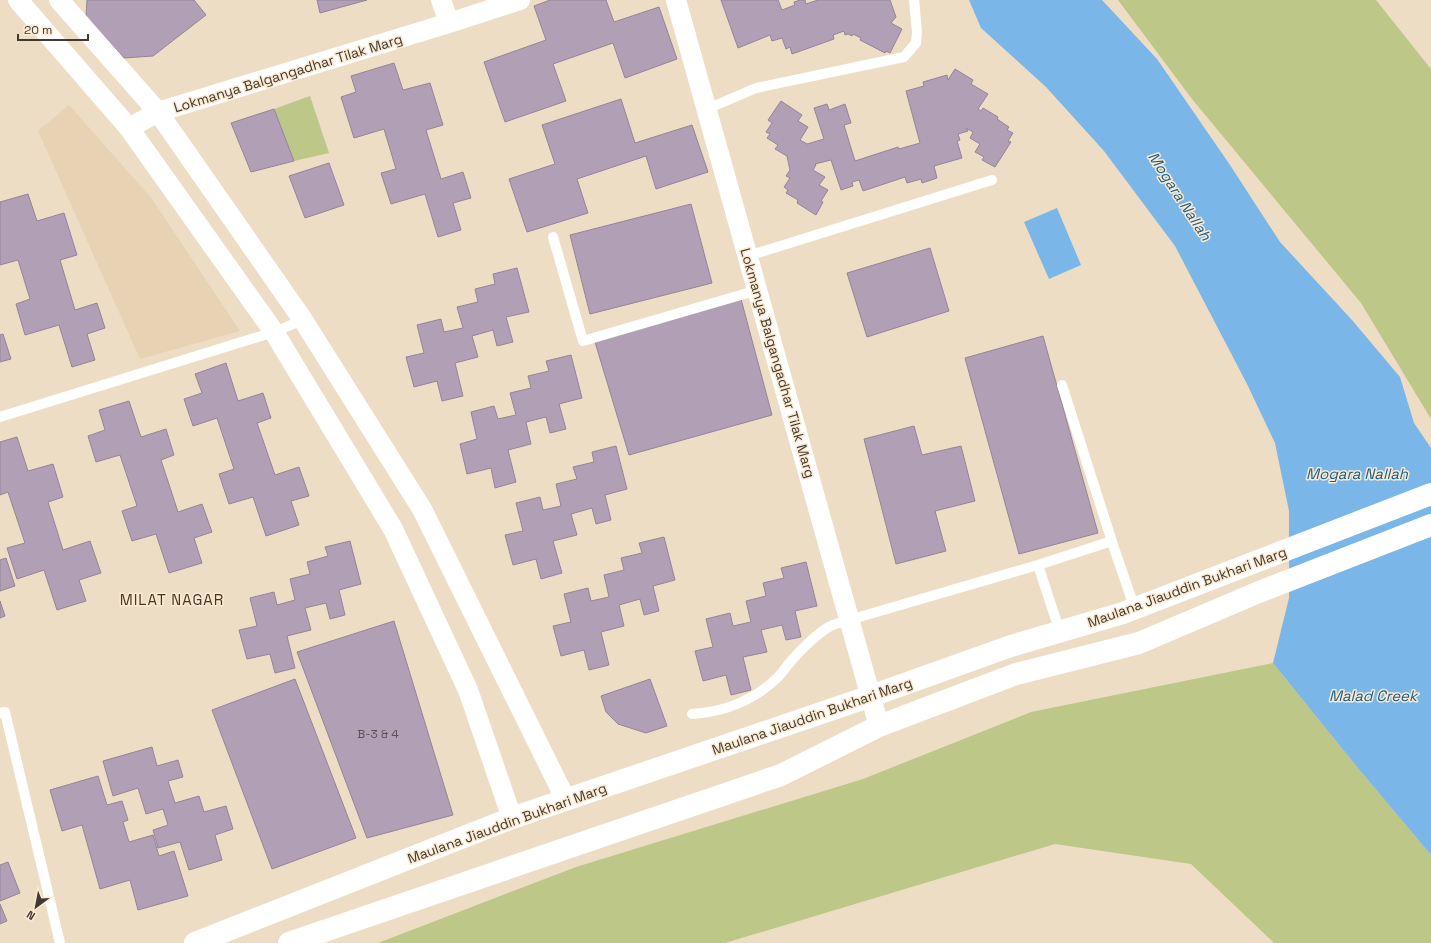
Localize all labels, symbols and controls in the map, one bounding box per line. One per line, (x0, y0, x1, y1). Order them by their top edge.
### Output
scale bar (18, 16, 88, 42)
text: 20 m (24, 22, 52, 38)
street label: Lokmanya Balgangadhar Tilak Marg (171, 30, 405, 116)
water label: Mogara Nallah (1144, 148, 1216, 245)
street label: Lokmanya Balgangadhar Tilak Marg (737, 246, 819, 480)
water label: Mogara Nallah (1306, 464, 1409, 483)
street label: Maulana Jiauddin Bukhari Marg (1085, 543, 1289, 631)
district label: MILAT NAGAR (120, 590, 224, 609)
street label: Maulana Jiauddin Bukhari Marg (710, 673, 914, 759)
water label: Malad Creek (1329, 686, 1419, 705)
house number: B-3 & 4 (357, 726, 399, 742)
street label: Maulana Jiauddin Bukhari Marg (405, 779, 609, 867)
north arrow (16, 887, 56, 927)
text: N (24, 908, 38, 923)

